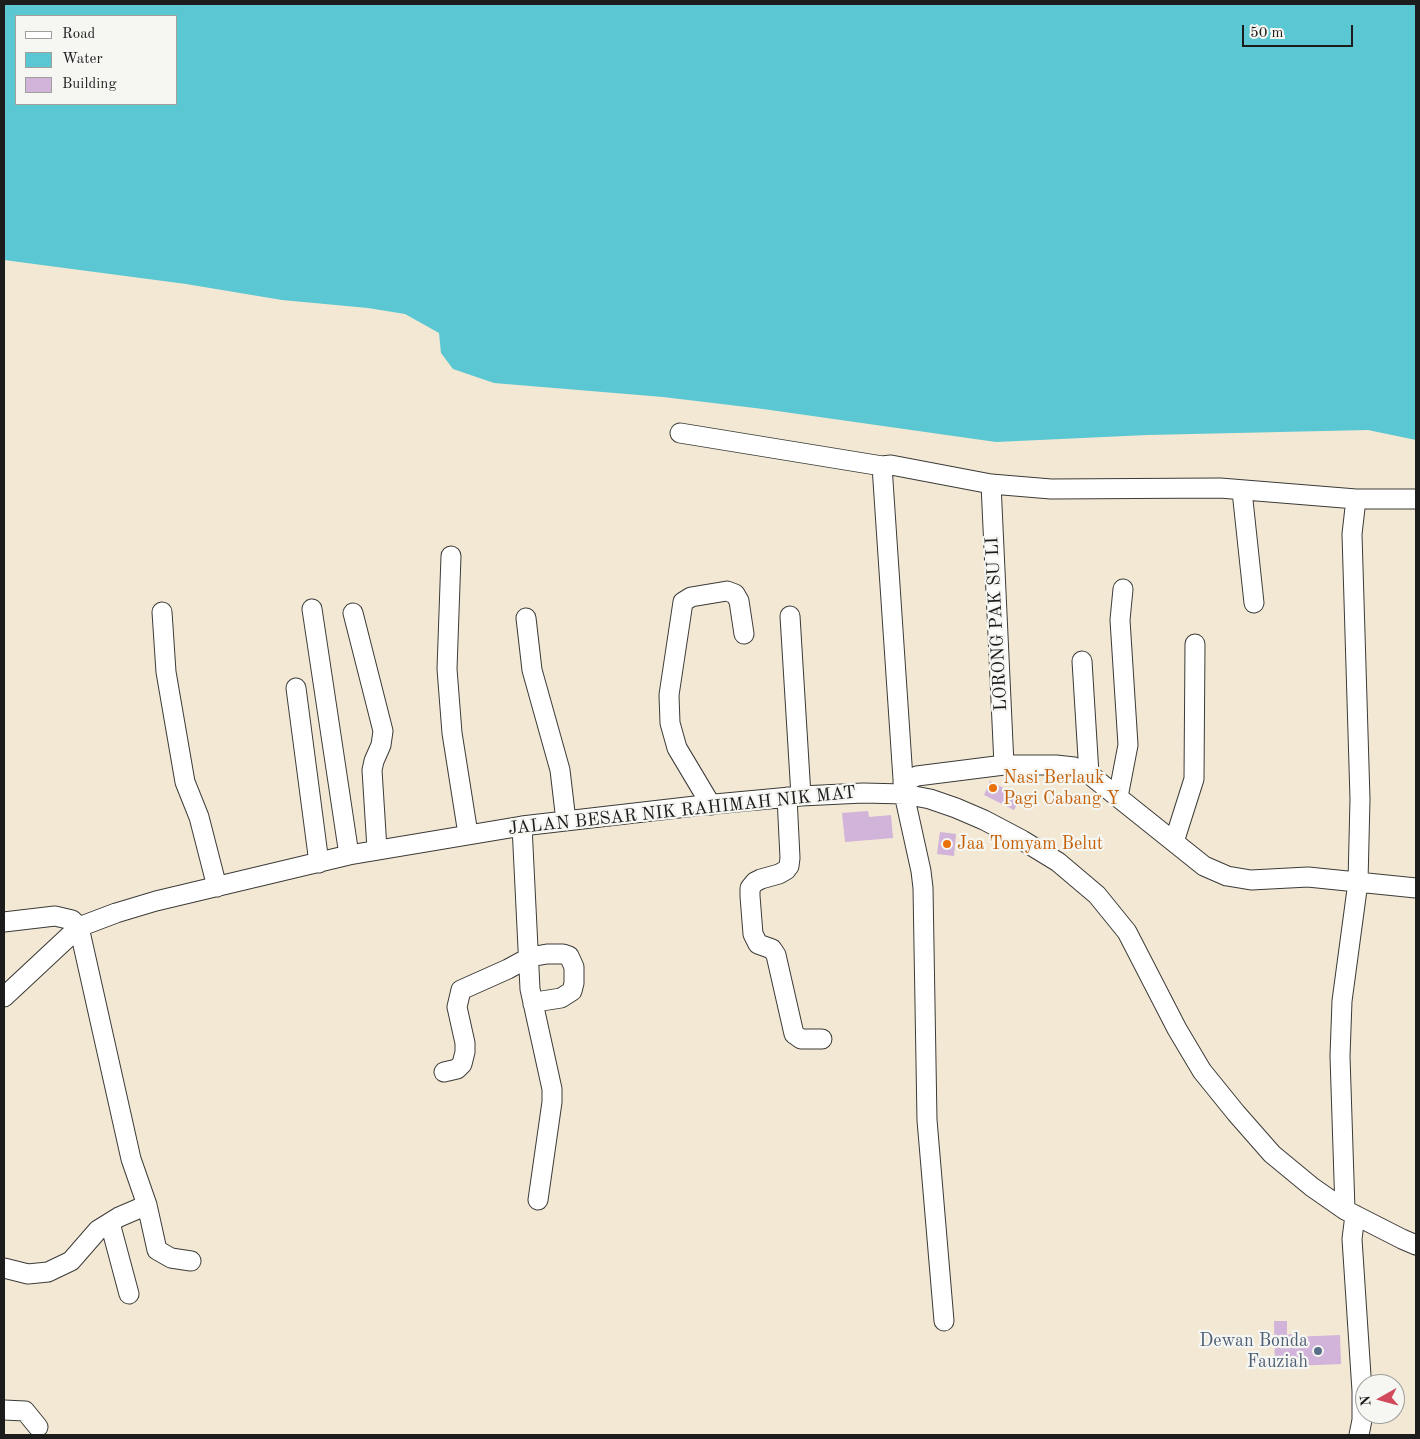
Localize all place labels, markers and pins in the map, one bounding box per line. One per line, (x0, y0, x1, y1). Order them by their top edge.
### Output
place label: Nasi Berlauk Pagi Cabang Y (1003, 767, 1120, 810)
marker: Nasi Berlauk Pagi Cabang Y (987, 782, 999, 794)
place label: Jaa Tomyam Belut (957, 833, 1103, 855)
marker: Jaa Tomyam Belut (941, 838, 953, 850)
place label: Dewan Bonda Fauziah (1199, 1330, 1308, 1372)
marker: Dewan Bonda Fauziah (1312, 1345, 1324, 1357)

